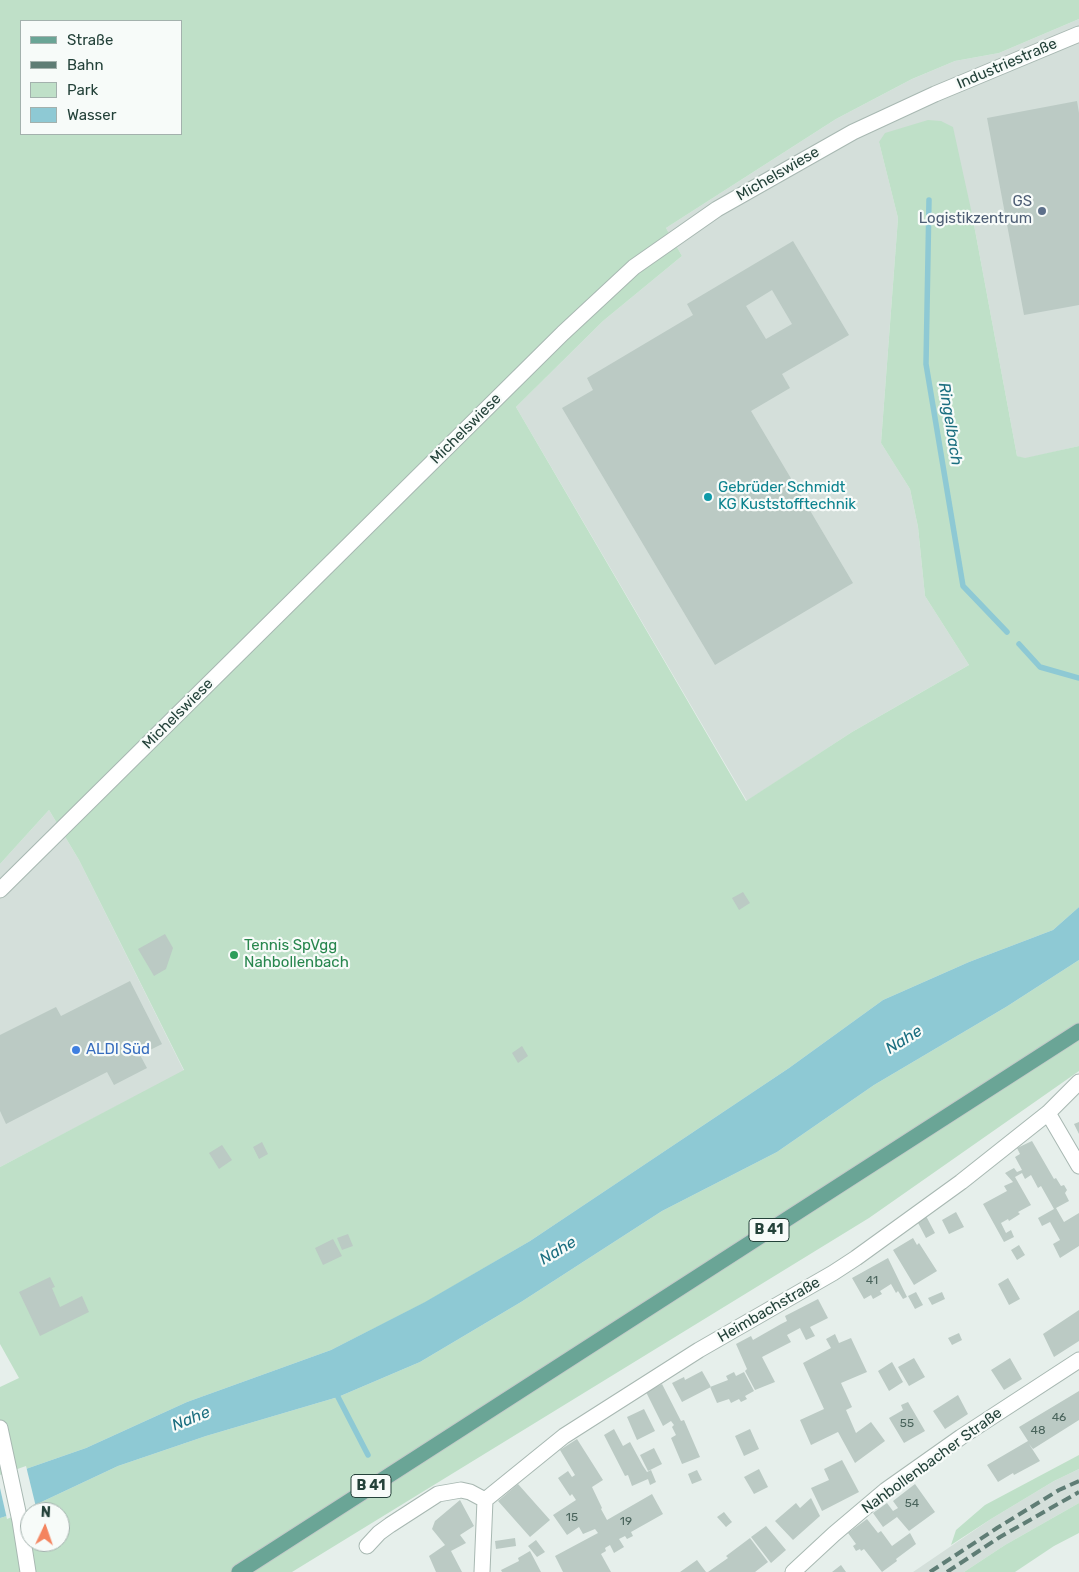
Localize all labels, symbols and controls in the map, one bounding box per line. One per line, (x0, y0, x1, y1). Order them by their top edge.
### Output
legend (20, 20, 182, 135)
text: Straße (67, 31, 113, 49)
street label: Industriestraße (954, 35, 1060, 93)
text: Bahn (67, 56, 104, 74)
text: Park (67, 81, 98, 99)
text: Wasser (67, 106, 116, 124)
street label: Michelswiese (733, 143, 823, 205)
place label: GS Logistikzentrum (919, 193, 1032, 228)
marker: GS Logistikzentrum (1036, 205, 1048, 217)
water label: Ringelbach (934, 381, 966, 467)
street label: Michelswiese (427, 390, 505, 468)
place label: Gebrüder Schmidt KG Kuststofftechnik (718, 479, 856, 514)
marker: Gebrüder Schmidt KG Kuststofftechnik (702, 491, 714, 503)
street label: Michelswiese (139, 675, 217, 753)
place label: Tennis SpVgg Nahbollenbach (244, 937, 349, 972)
marker: Tennis SpVgg Nahbollenbach (228, 949, 240, 961)
water label: Nahe (882, 1021, 926, 1059)
place label: ALDI Süd (86, 1041, 150, 1059)
marker: ALDI Süd (70, 1044, 82, 1056)
road number: B 41 (749, 1218, 789, 1242)
water label: Nahe (536, 1233, 580, 1269)
street label: Heimbachstraße (715, 1273, 823, 1347)
house number: 41 (866, 1274, 878, 1288)
water label: Nahe (169, 1403, 213, 1435)
street label: Nahbollenbacher Straße (858, 1404, 1006, 1518)
house number: 46 (1052, 1411, 1066, 1425)
house number: 55 (900, 1417, 914, 1431)
house number: 48 (1030, 1424, 1046, 1438)
road number: B 41 (351, 1474, 391, 1498)
house number: 54 (905, 1497, 919, 1511)
north arrow (20, 1502, 70, 1552)
text: N (40, 1504, 51, 1521)
house number: 15 (566, 1511, 578, 1525)
house number: 19 (620, 1515, 632, 1529)

